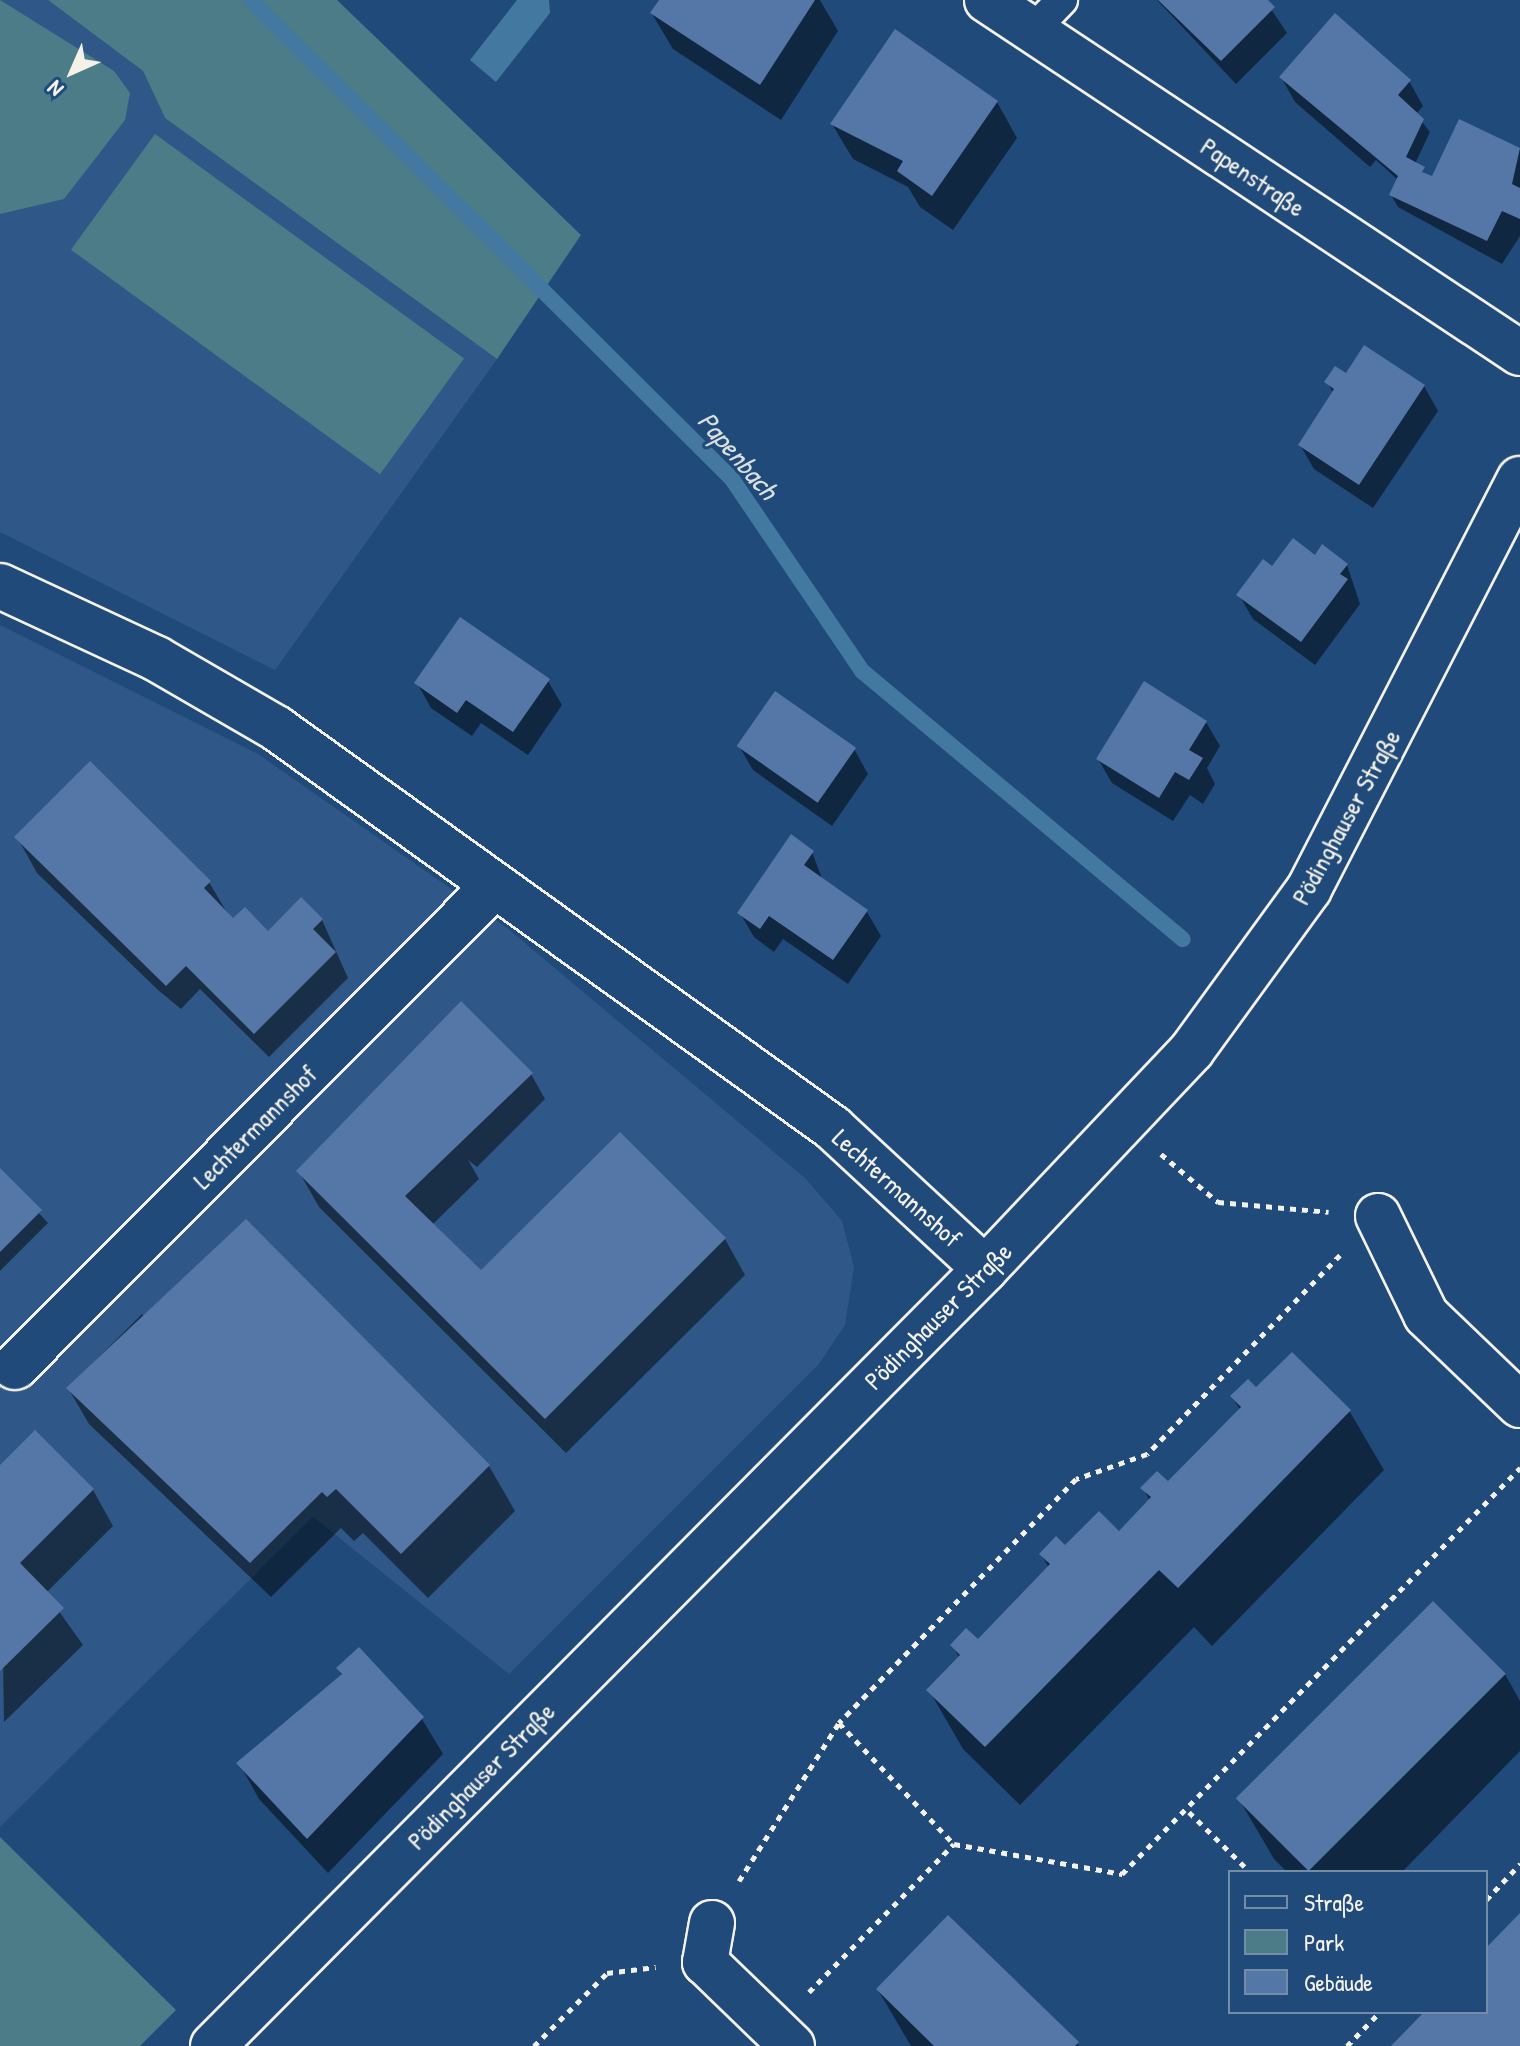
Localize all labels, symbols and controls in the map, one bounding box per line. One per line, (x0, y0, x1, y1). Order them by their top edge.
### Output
north arrow (32, 32, 112, 112)
text: N (40, 74, 70, 104)
street label: Papenstraße (1195, 131, 1311, 223)
water label: Papenbach (691, 404, 785, 506)
street label: Pödinghauser Straße (1285, 724, 1407, 910)
street label: Lechtermannshof (187, 1059, 323, 1195)
street label: Lechtermannshof (826, 1122, 968, 1254)
street label: Pödinghauser Straße (858, 1236, 1018, 1396)
street label: Pödinghauser Straße (401, 1696, 561, 1856)
legend (1228, 1870, 1488, 2014)
text: Straße (1304, 1886, 1364, 1918)
text: Park (1304, 1926, 1344, 1958)
text: Gebäude (1304, 1966, 1373, 1998)

